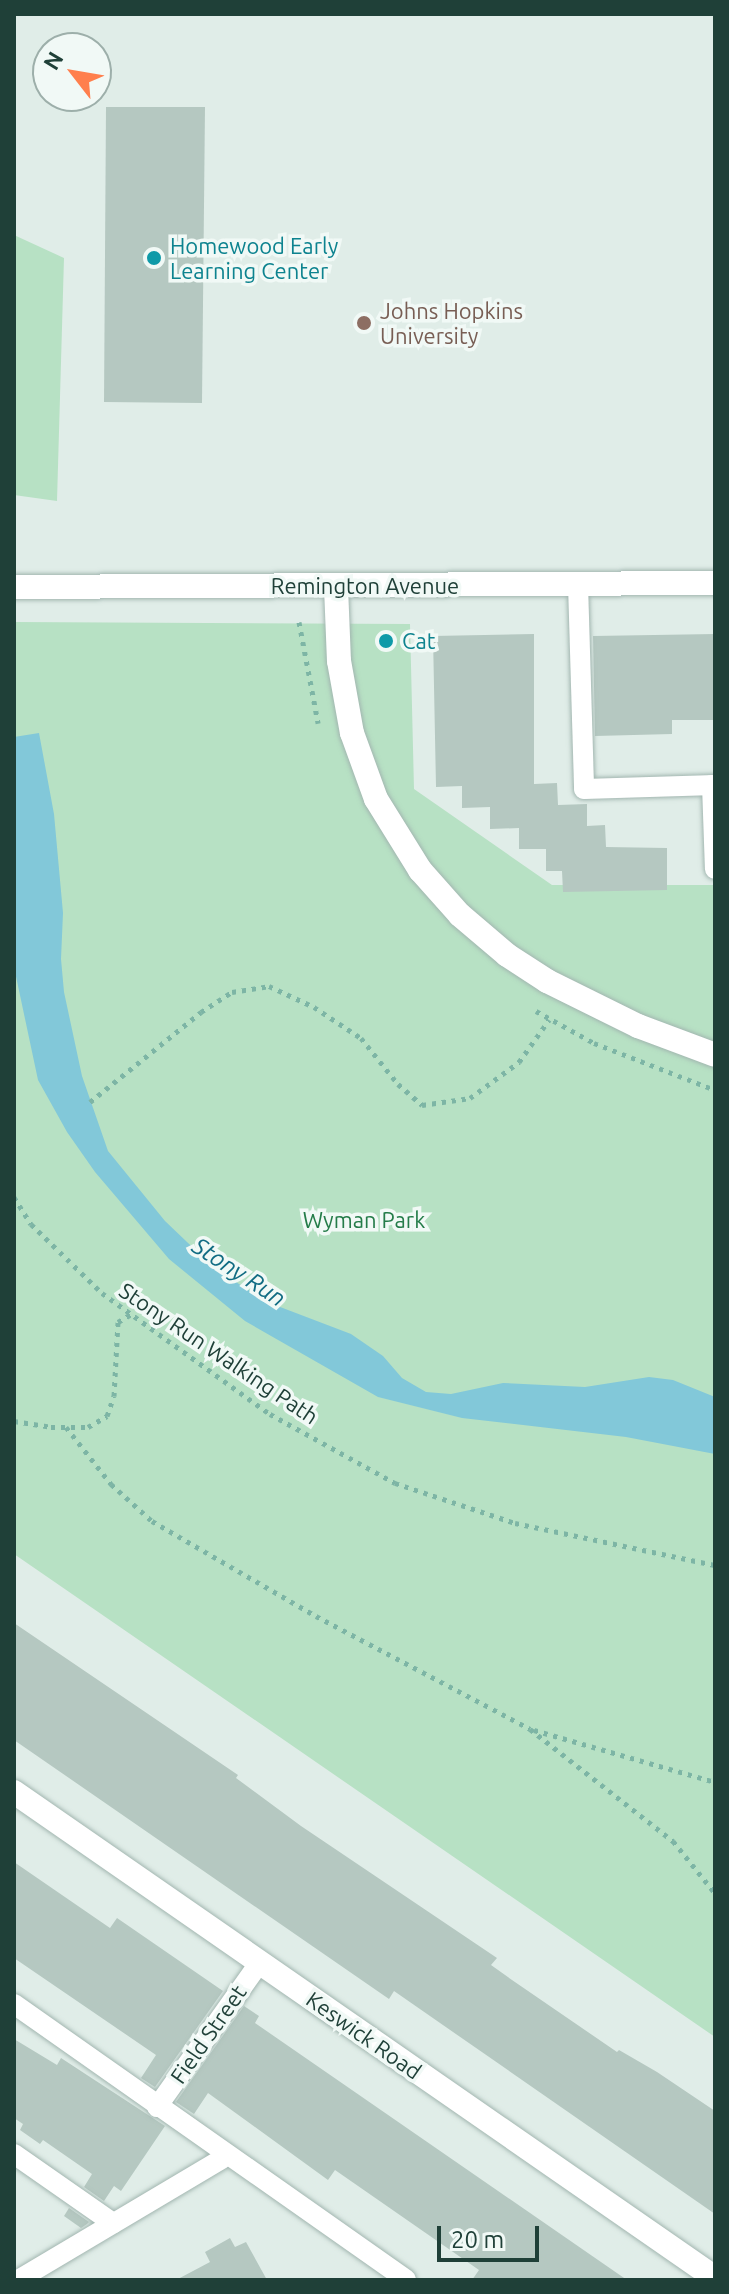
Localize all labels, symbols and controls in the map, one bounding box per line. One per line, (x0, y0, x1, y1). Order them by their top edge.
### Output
north arrow (32, 32, 112, 112)
text: N (38, 47, 68, 74)
place label: Homewood Early Learning Center (170, 232, 338, 284)
marker: Homewood Early Learning Center (145, 249, 163, 267)
place label: Johns Hopkins University (380, 297, 523, 348)
marker: Johns Hopkins University (355, 314, 373, 332)
street label: Remington Avenue (271, 573, 459, 599)
place label: Cat (402, 628, 435, 654)
marker: Cat (377, 632, 395, 650)
park label: Wyman Park (303, 1207, 425, 1233)
water label: Stony Run (187, 1231, 291, 1313)
street label: Stony Run Walking Path (115, 1277, 323, 1429)
street label: Field Street (164, 1980, 252, 2088)
street label: Keswick Road (301, 1986, 427, 2084)
scale bar (441, 2210, 543, 2260)
text: 20 m (451, 2226, 504, 2253)

